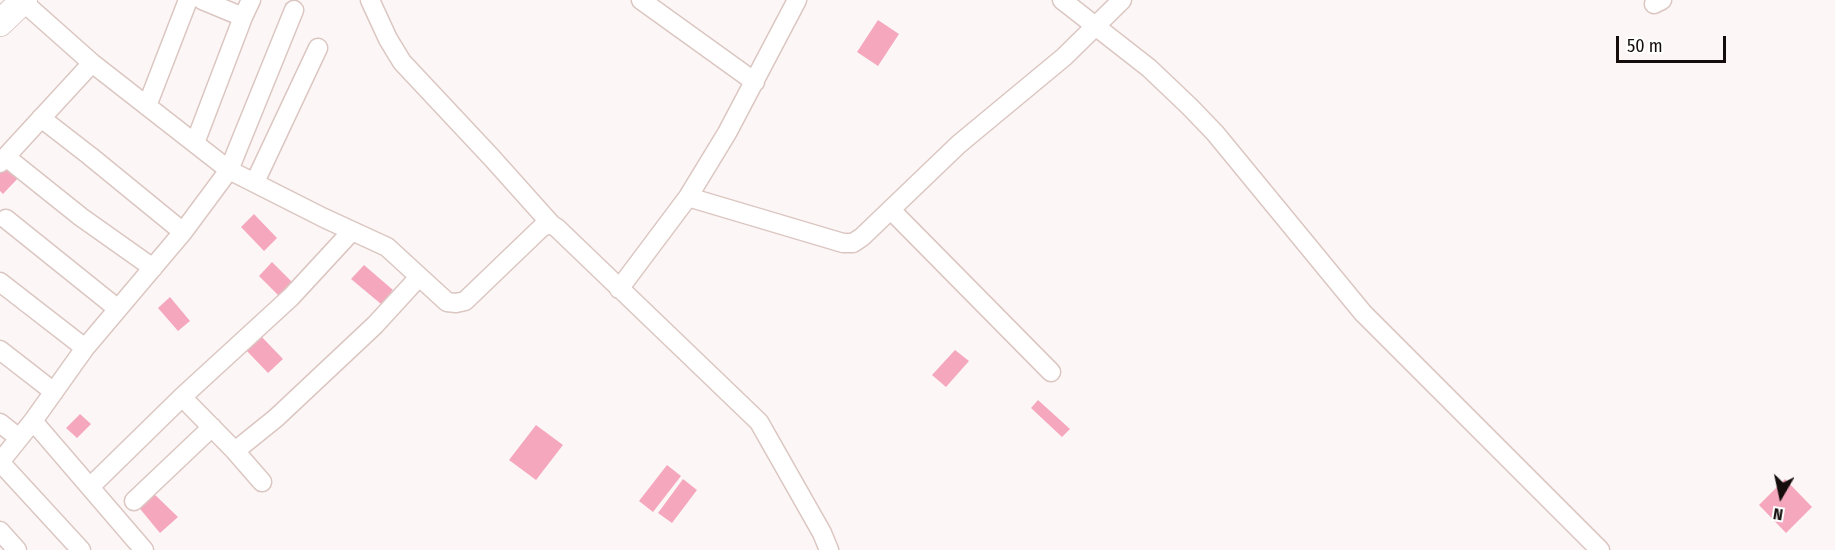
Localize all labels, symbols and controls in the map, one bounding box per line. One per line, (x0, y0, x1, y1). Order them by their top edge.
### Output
scale bar (1619, 24, 1728, 62)
text: 50 m (1627, 35, 1663, 57)
north arrow (1751, 466, 1811, 526)
text: N (1772, 504, 1784, 524)

